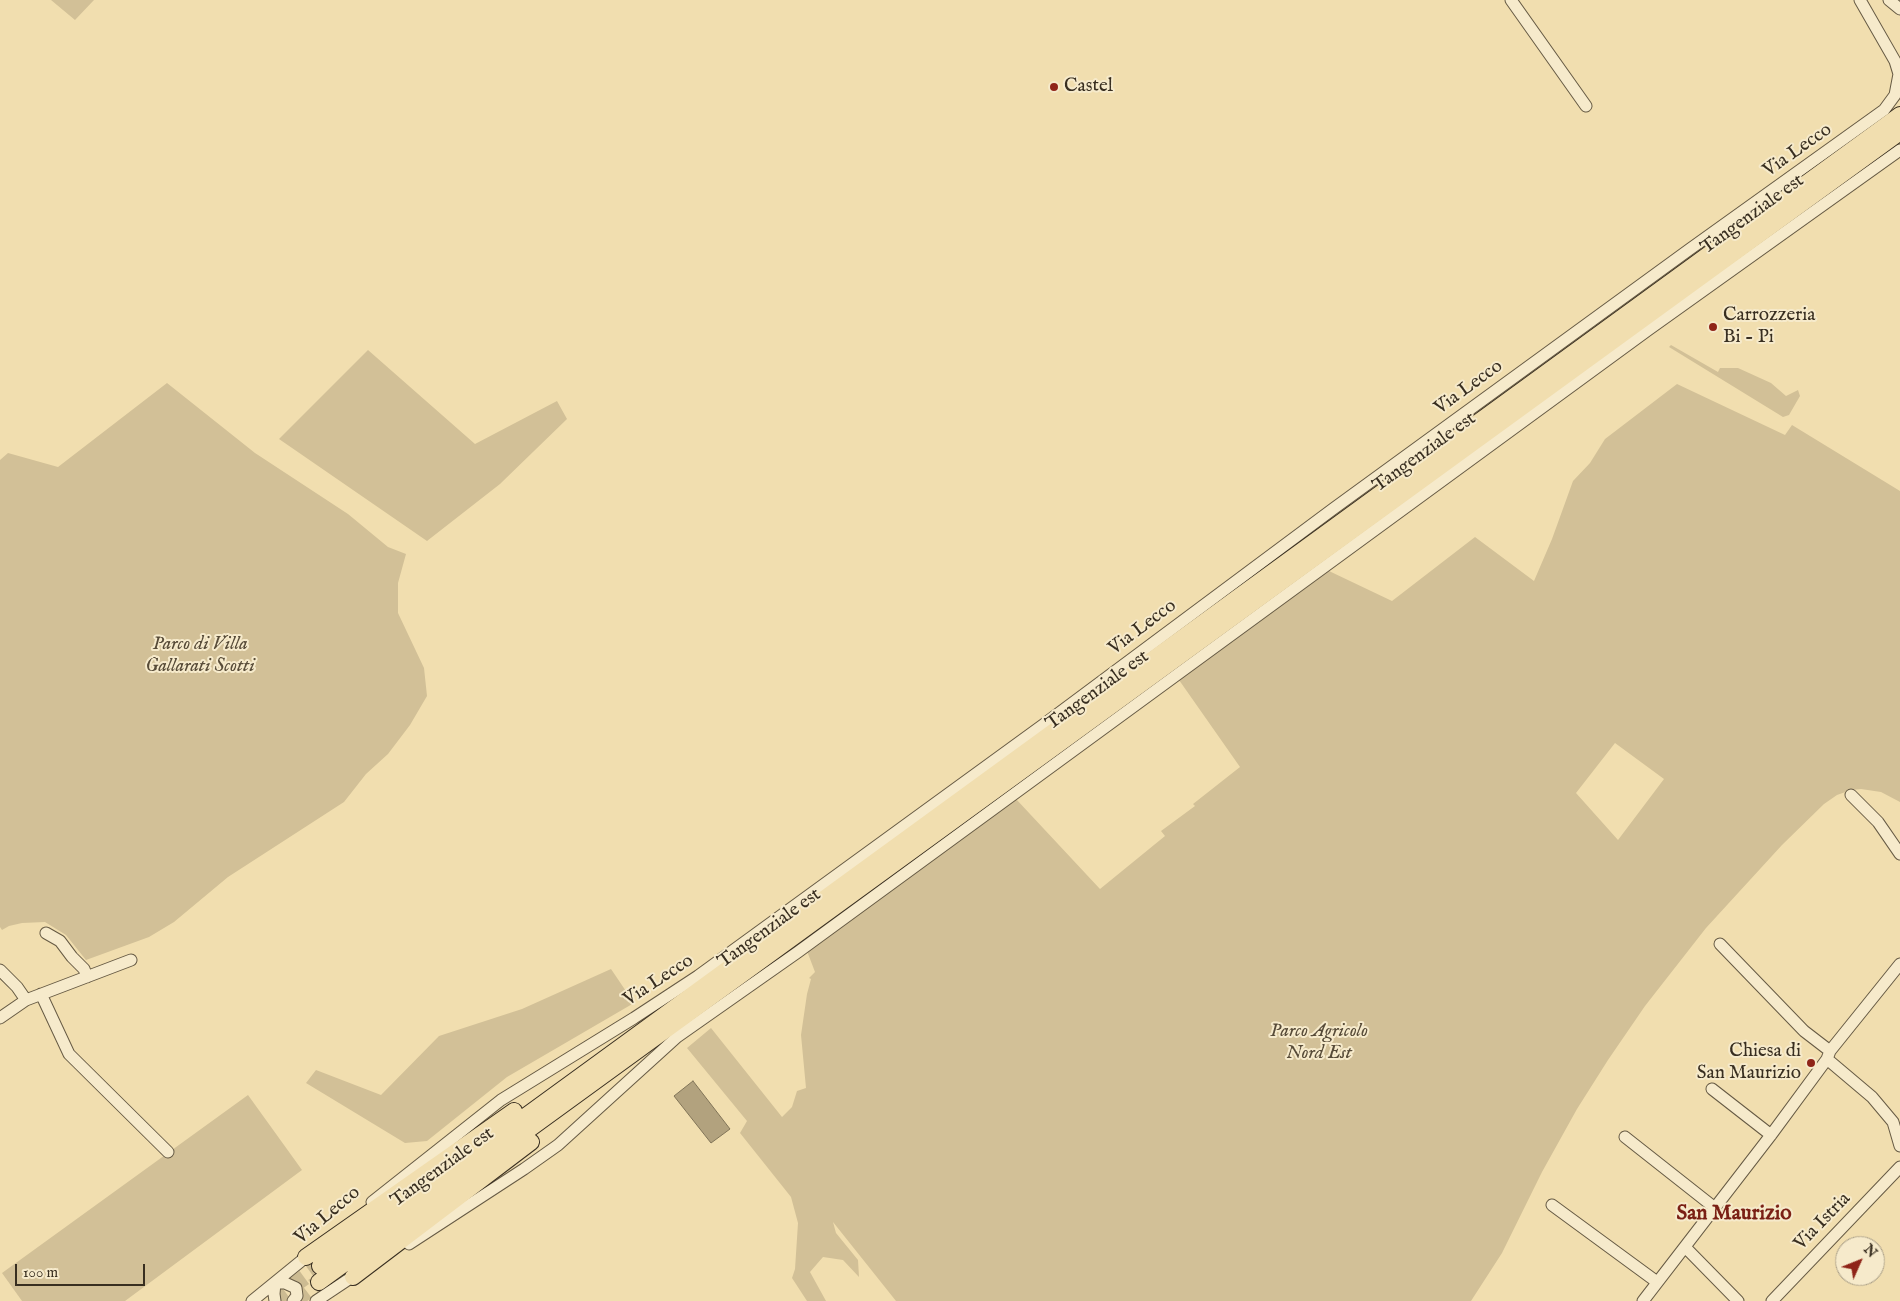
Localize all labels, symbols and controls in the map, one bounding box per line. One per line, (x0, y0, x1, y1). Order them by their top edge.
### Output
place label: Castel (1064, 76, 1113, 98)
marker: Castel (1048, 81, 1060, 93)
street label: Via Lecco (1759, 119, 1837, 183)
street label: Tangenziale est (1697, 170, 1809, 260)
place label: Carrozzeria Bi - Pi (1723, 305, 1816, 349)
marker: Carrozzeria Bi - Pi (1707, 321, 1719, 333)
street label: Via Lecco (1430, 356, 1508, 420)
street label: Tangenziale est (1369, 408, 1481, 498)
street label: Via Lecco (1105, 595, 1181, 661)
park label: Parco di Villa Gallarati Scotti (145, 634, 255, 678)
street label: Tangenziale est (1042, 646, 1154, 736)
street label: Tangenziale est (714, 884, 826, 974)
street label: Via Lecco (620, 950, 698, 1012)
park label: Parco Agricolo Nord Est (1270, 1021, 1368, 1065)
place label: Chiesa di San Maurizio (1697, 1041, 1801, 1085)
marker: Chiesa di San Maurizio (1805, 1057, 1817, 1069)
street label: Tangenziale est (387, 1123, 499, 1213)
street label: Via Lecco (290, 1182, 366, 1250)
street label: Via Istria (1790, 1188, 1856, 1256)
district label: San Maurizio (1676, 1202, 1792, 1228)
north arrow (1835, 1236, 1885, 1286)
text: N (1859, 1241, 1881, 1262)
scale bar (18, 1254, 148, 1286)
text: 100 m (23, 1263, 58, 1282)

